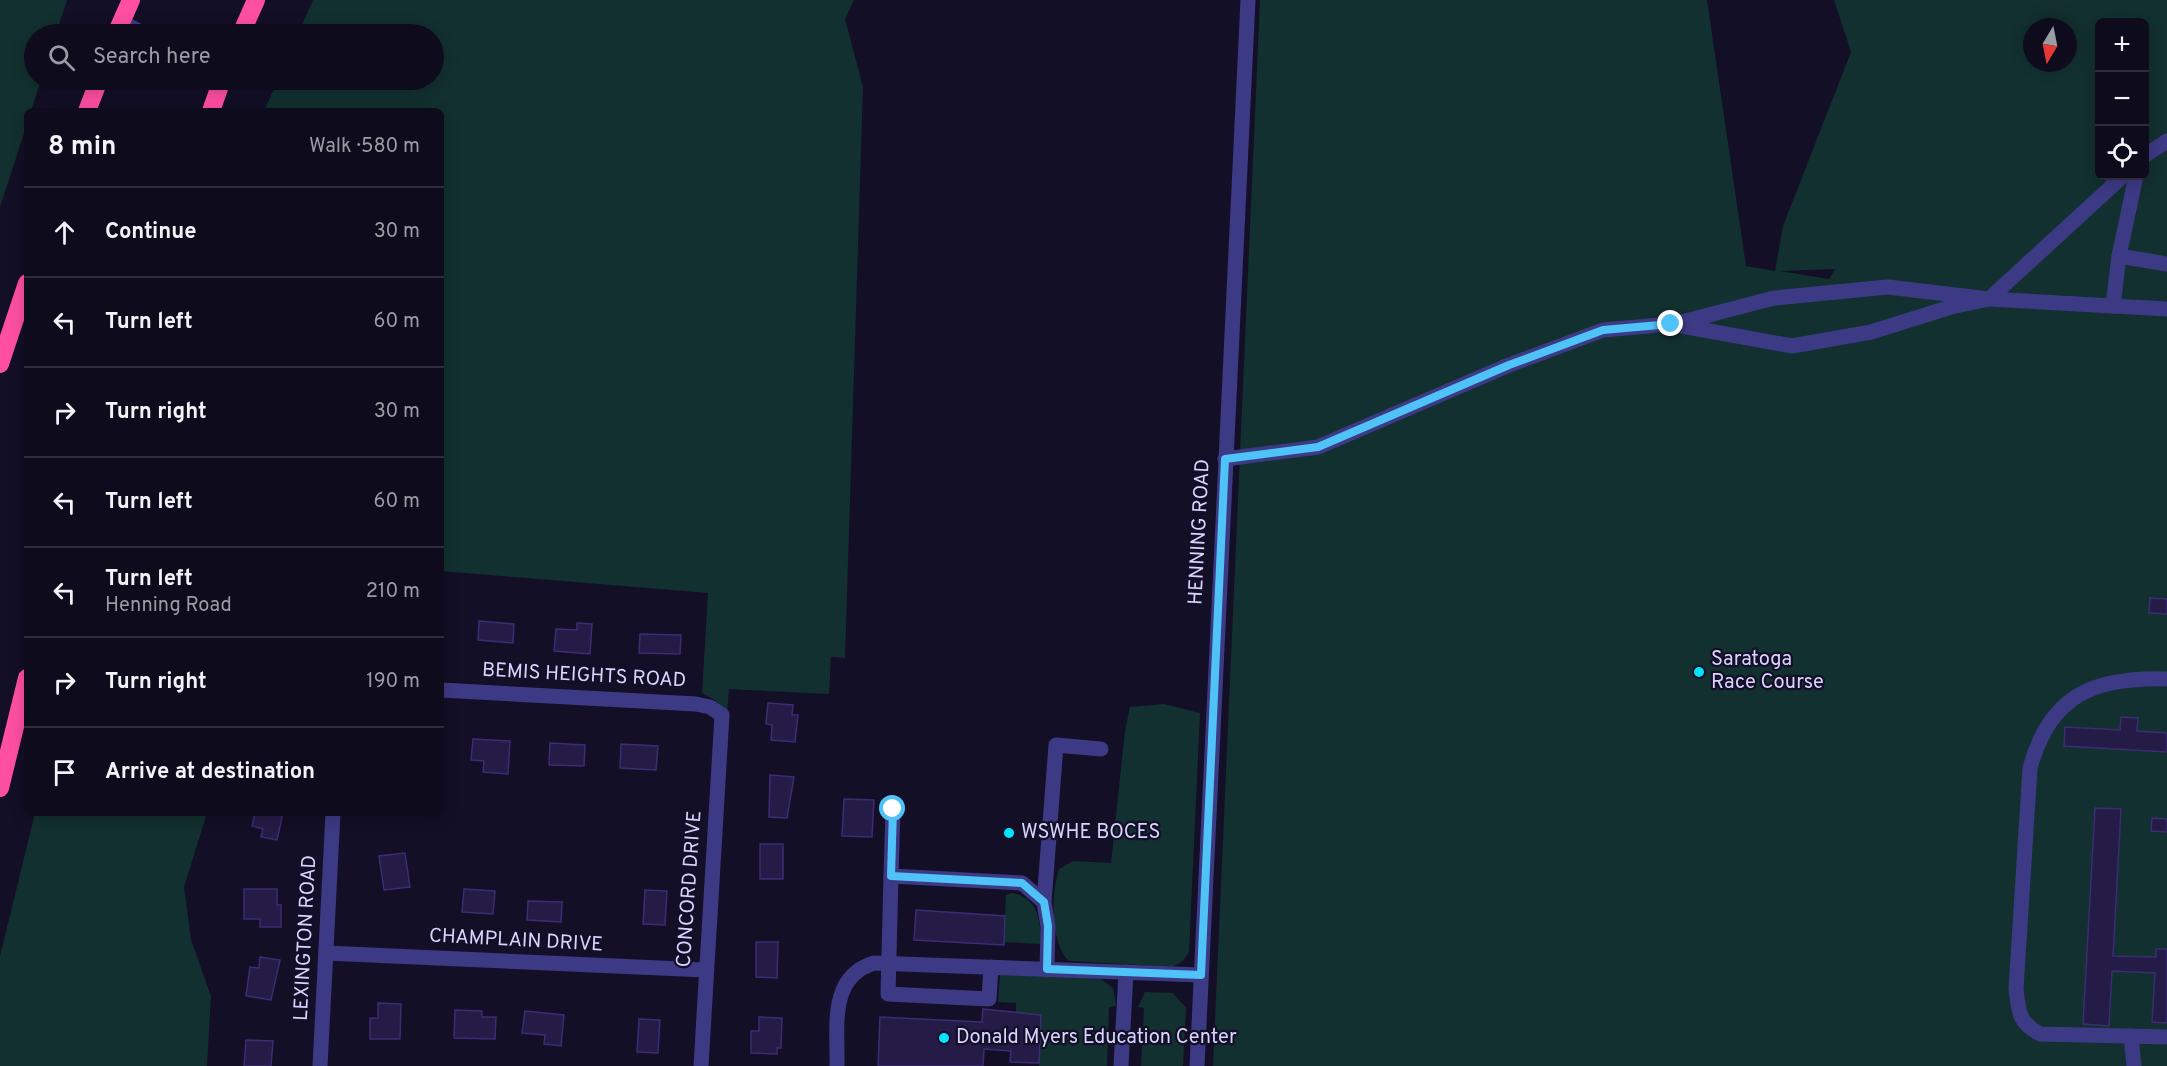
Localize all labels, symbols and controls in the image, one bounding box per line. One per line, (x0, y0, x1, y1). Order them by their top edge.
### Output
north arrow (2023, 18, 2077, 72)
map controls (2095, 18, 2149, 180)
button: + (2095, 18, 2149, 72)
search box (24, 24, 444, 90)
icon: search (45, 41, 78, 74)
text: Search here (93, 44, 211, 71)
button: − (2095, 72, 2149, 126)
button: locate (2095, 126, 2149, 180)
text: 8 min (48, 131, 116, 164)
text: Walk · 580 m (309, 134, 420, 160)
icon: ahead (48, 216, 81, 249)
text: Continue (105, 219, 196, 246)
text: 30 m (374, 219, 420, 245)
icon: left (48, 306, 81, 339)
text: Turn left (105, 309, 193, 336)
text: 60 m (374, 309, 420, 335)
route end (1657, 310, 1683, 336)
icon: right (48, 396, 81, 429)
text: Turn right (105, 399, 207, 426)
text: 30 m (374, 399, 420, 425)
street label: HENNING ROAD (1183, 458, 1217, 606)
icon: left (48, 486, 81, 519)
text: Turn left (105, 489, 193, 516)
text: 60 m (374, 489, 420, 515)
text: Turn left (105, 566, 193, 593)
icon: left (48, 576, 81, 609)
text: 210 m (366, 579, 420, 605)
text: Henning Road (105, 593, 232, 619)
place label: Saratoga Race Course (1711, 647, 1824, 696)
street label: BEMIS HEIGHTS ROAD (481, 658, 687, 694)
marker: Saratoga Race Course (1692, 665, 1706, 679)
icon: right (48, 666, 81, 699)
text: Turn right (105, 669, 207, 696)
text: 190 m (366, 669, 420, 695)
icon: arrive (48, 756, 81, 789)
text: Arrive at destination (105, 759, 315, 786)
route start (879, 795, 905, 821)
street label: CONCORD DRIVE (672, 810, 708, 968)
place label: WSWHE BOCES (1021, 820, 1160, 846)
marker: WSWHE BOCES (1002, 826, 1016, 840)
street label: LEXINGTON ROAD (289, 854, 323, 1022)
street label: CHAMPLAIN DRIVE (428, 923, 604, 959)
place label: Donald Myers Education Center (956, 1025, 1237, 1051)
marker: Donald Myers Education Center (937, 1031, 951, 1045)

